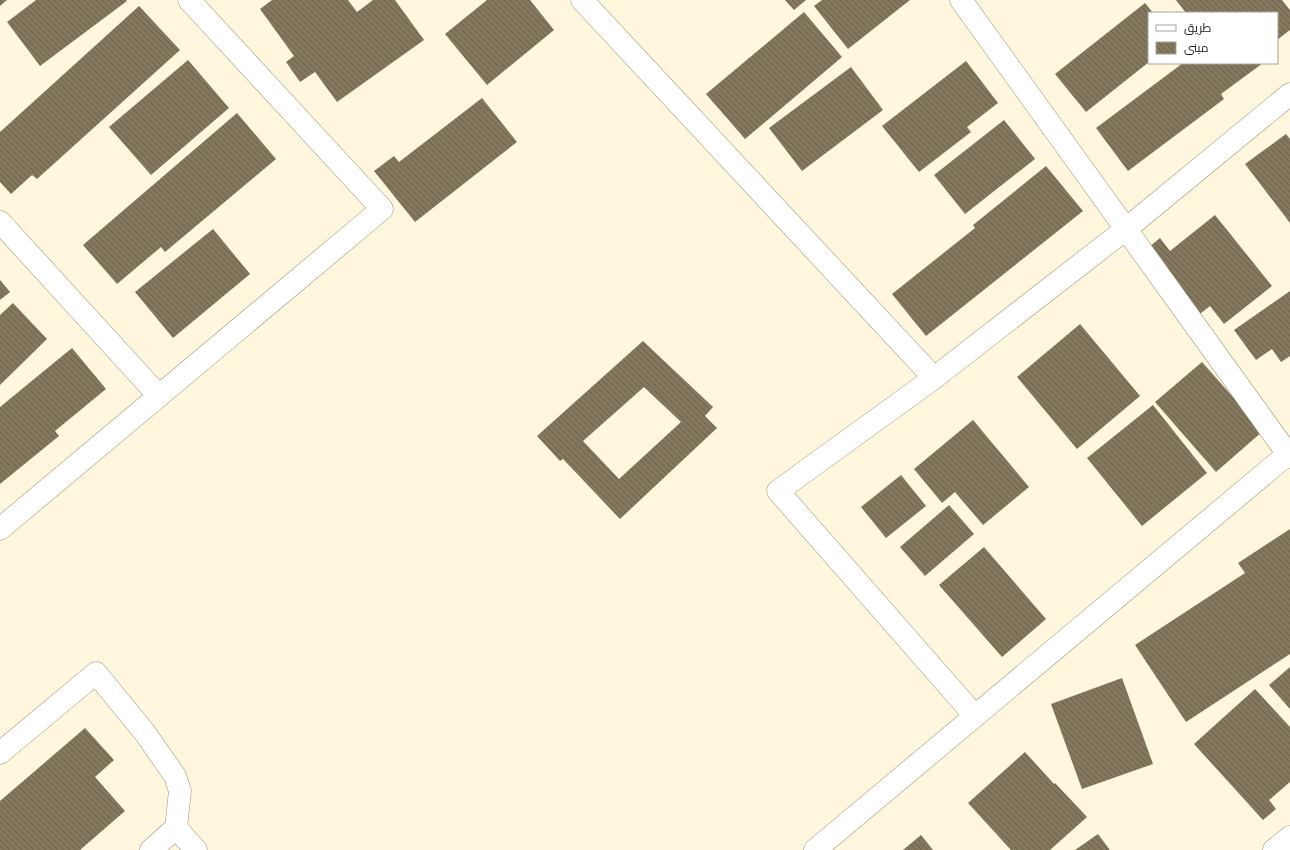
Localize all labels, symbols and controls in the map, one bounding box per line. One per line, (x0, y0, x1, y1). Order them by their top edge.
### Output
legend (1148, 12, 1278, 64)
text: طريق (1184, 20, 1212, 35)
text: مبنى (1184, 40, 1209, 55)

